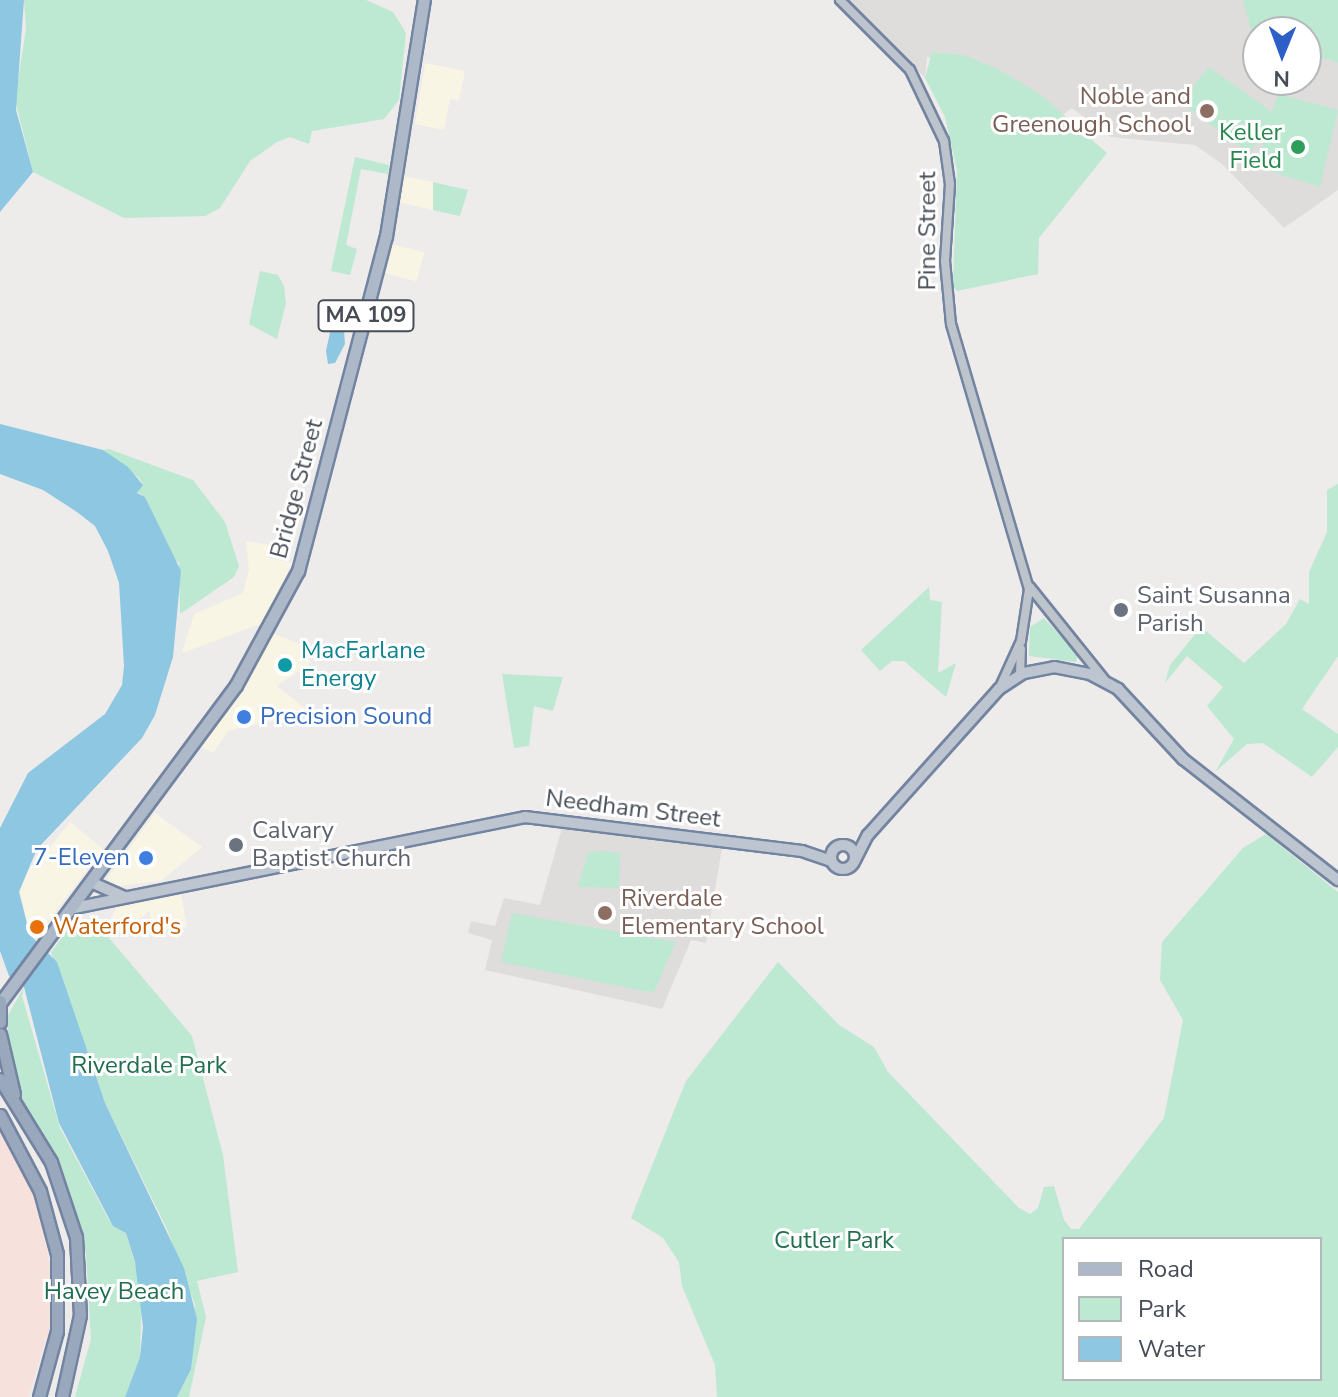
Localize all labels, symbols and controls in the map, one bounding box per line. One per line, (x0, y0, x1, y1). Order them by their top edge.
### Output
north arrow (1242, 16, 1322, 96)
text: N (1273, 63, 1290, 93)
place label: Noble and Greenough School (992, 83, 1191, 139)
marker: Noble and Greenough School (1198, 102, 1216, 120)
place label: Keller Field (1219, 119, 1282, 175)
marker: Keller Field (1289, 138, 1307, 156)
street label: Pine Street (914, 172, 942, 290)
road number: MA 109 (316, 298, 416, 334)
street label: Bridge Street (265, 416, 329, 562)
place label: Saint Susanna Parish (1137, 582, 1291, 638)
marker: Saint Susanna Parish (1112, 601, 1130, 619)
place label: MacFarlane Energy (301, 637, 426, 693)
marker: MacFarlane Energy (276, 656, 294, 674)
place label: Precision Sound (260, 703, 432, 731)
marker: Precision Sound (235, 708, 253, 726)
street label: Needham Street (544, 784, 722, 834)
place label: Calvary Baptist Church (252, 817, 411, 873)
marker: Calvary Baptist Church (227, 836, 245, 854)
place label: 7-Eleven (33, 844, 130, 872)
marker: 7-Eleven (137, 849, 155, 867)
place label: Riverdale Elementary School (621, 885, 824, 941)
marker: Riverdale Elementary School (596, 904, 614, 922)
place label: Waterford's (53, 913, 181, 941)
marker: Waterford's (28, 918, 46, 936)
park label: Riverdale Park (71, 1052, 227, 1080)
park label: Cutler Park (774, 1227, 894, 1255)
legend (1062, 1237, 1322, 1381)
text: Road (1138, 1253, 1194, 1285)
park label: Havey Beach (44, 1278, 184, 1306)
text: Park (1138, 1293, 1186, 1325)
text: Water (1138, 1333, 1205, 1365)

